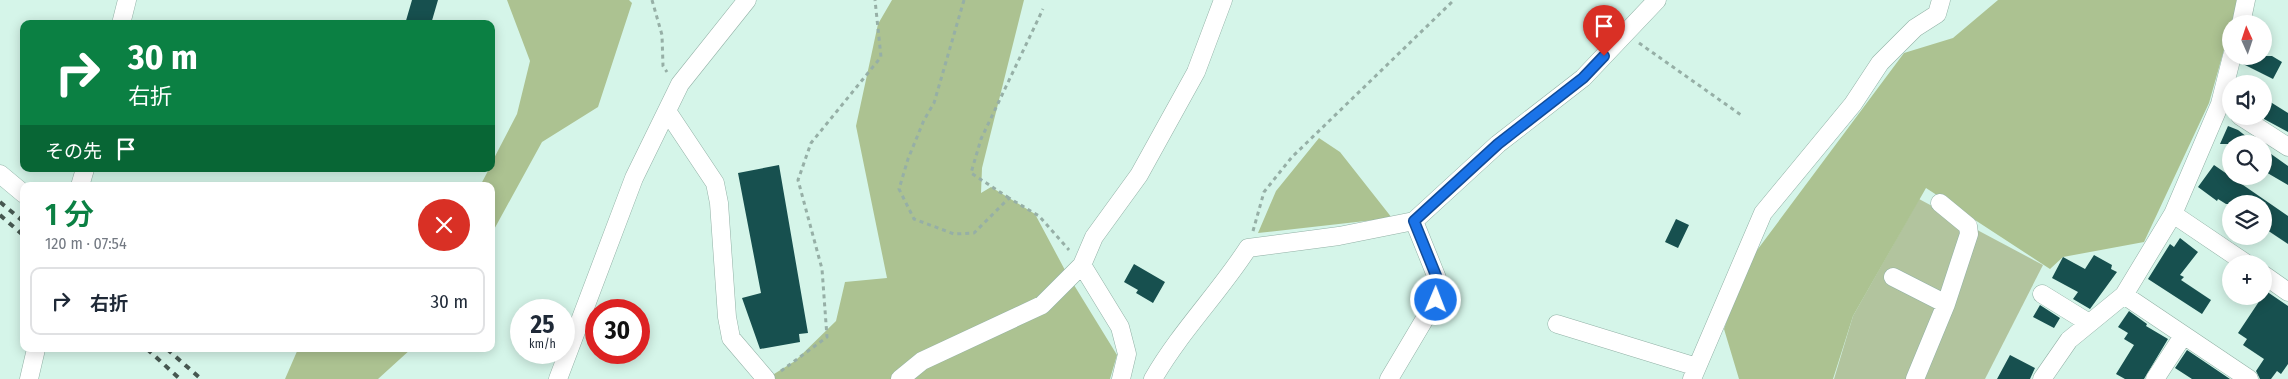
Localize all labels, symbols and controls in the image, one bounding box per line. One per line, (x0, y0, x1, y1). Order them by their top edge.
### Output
pin (1583, 5, 1625, 56)
icon: arrive (1590, 12, 1618, 40)
north arrow (2222, 15, 2272, 65)
map controls (2222, 15, 2272, 305)
text: 30 m (128, 36, 198, 78)
icon: right (45, 40, 110, 105)
button: sound (2222, 75, 2272, 125)
text: 右折 (128, 83, 172, 110)
icon: arrive (112, 135, 140, 163)
button: search (2222, 135, 2272, 185)
text: その先 (45, 140, 102, 163)
button: layers (2222, 195, 2272, 245)
text: 1 分 (45, 197, 94, 233)
button: close (418, 199, 470, 251)
text: 120 m · 07:54 (45, 234, 127, 253)
button: + (2222, 255, 2272, 305)
position arrow (1409, 273, 1461, 325)
icon: right (47, 287, 75, 315)
text: 30 m (430, 290, 468, 313)
text: 右折 (90, 292, 128, 315)
speed limit sign: 30 (585, 299, 650, 364)
text: 25 (531, 310, 554, 340)
text: km/h (529, 337, 556, 351)

